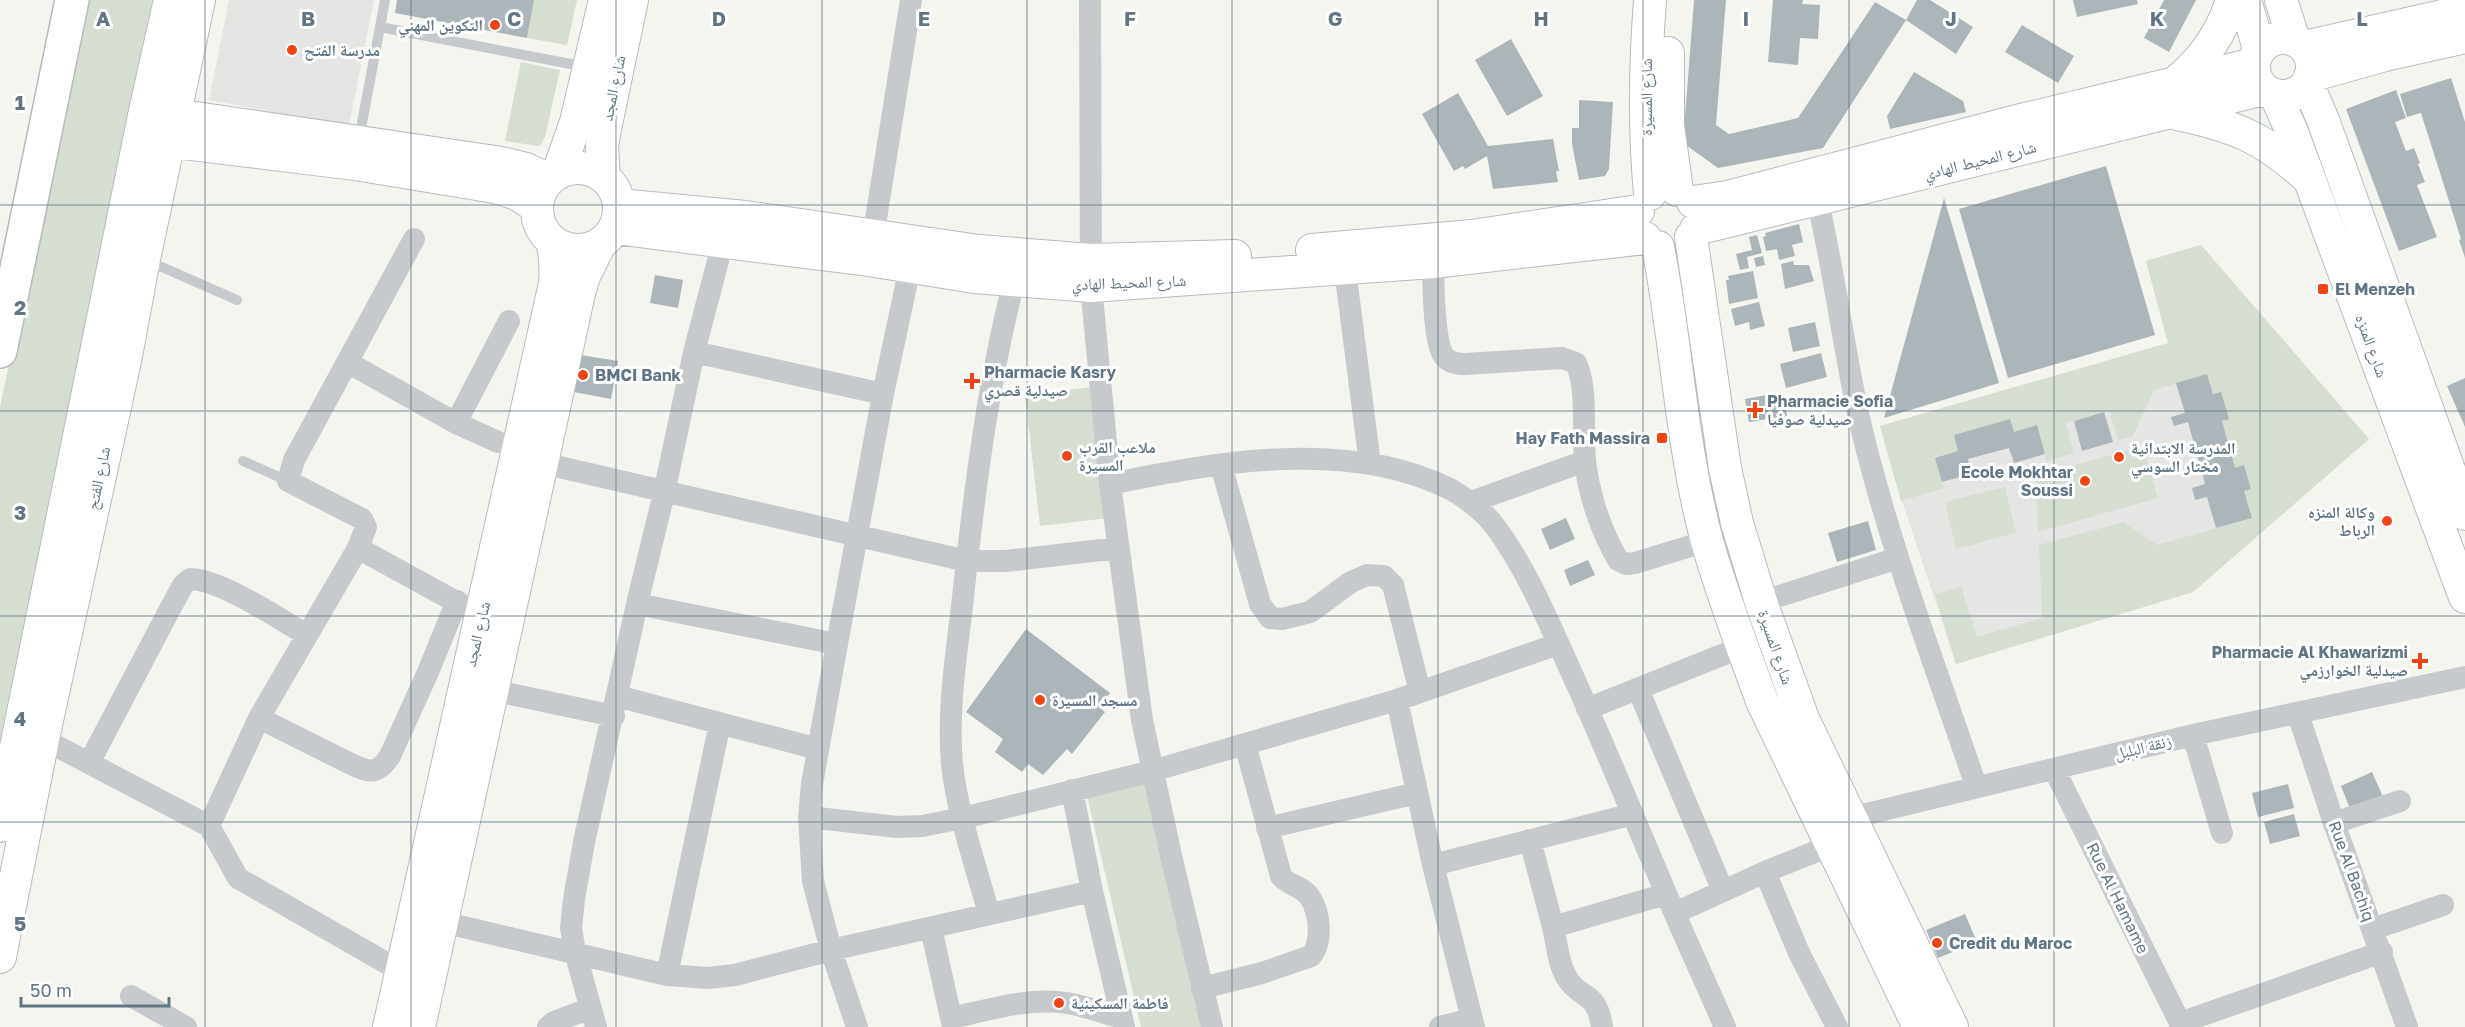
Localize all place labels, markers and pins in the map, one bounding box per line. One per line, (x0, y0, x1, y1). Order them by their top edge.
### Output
place label: التكوين المهني (398, 15, 483, 38)
marker: التكوين المهني (488, 18, 502, 32)
place label: مدرسة الفتح (304, 40, 380, 61)
marker: مدرسة الفتح (285, 43, 299, 57)
place label: El Menzeh (2335, 279, 2415, 299)
marker: El Menzeh (2316, 282, 2330, 296)
place label: Pharmacie Kasry صيدلية قصري (984, 362, 1117, 403)
place label: BMCI Bank (595, 365, 682, 385)
marker: BMCI Bank (576, 368, 590, 382)
marker: Pharmacie Kasry صيدلية قصري (965, 374, 979, 388)
place label: Pharmacie Sofia صيدلية صوفيا (1767, 391, 1893, 429)
marker: Pharmacie Sofia صيدلية صوفيا (1748, 403, 1762, 417)
place label: Hay Fath Massira (1516, 428, 1650, 448)
marker: Hay Fath Massira (1655, 431, 1669, 445)
place label: ملاعب القرب المسيرة (1079, 437, 1156, 475)
place label: المدرسة الابتدائية مختار السوسي (2131, 438, 2235, 479)
marker: ملاعب القرب المسيرة (1060, 449, 1074, 463)
marker: المدرسة الابتدائية مختار السوسي (2112, 450, 2126, 464)
place label: Ecole Mokhtar Soussi (1961, 462, 2073, 500)
marker: Ecole Mokhtar Soussi (2078, 474, 2092, 488)
place label: وكالة المنزه الرباط (2308, 502, 2375, 540)
marker: وكالة المنزه الرباط (2380, 514, 2394, 528)
place label: Pharmacie Al Khawarizmi صيدلية الخوارزمي (2211, 642, 2408, 683)
marker: Pharmacie Al Khawarizmi صيدلية الخوارزمي (2413, 654, 2427, 668)
place label: مسجد المسيرة (1052, 690, 1138, 710)
marker: مسجد المسيرة (1033, 693, 1047, 707)
place label: Credit du Maroc (1949, 933, 2072, 953)
marker: Credit du Maroc (1930, 936, 1944, 950)
place label: فاطمة المسكينية (1071, 993, 1169, 1013)
marker: فاطمة المسكينية (1052, 996, 1066, 1010)

